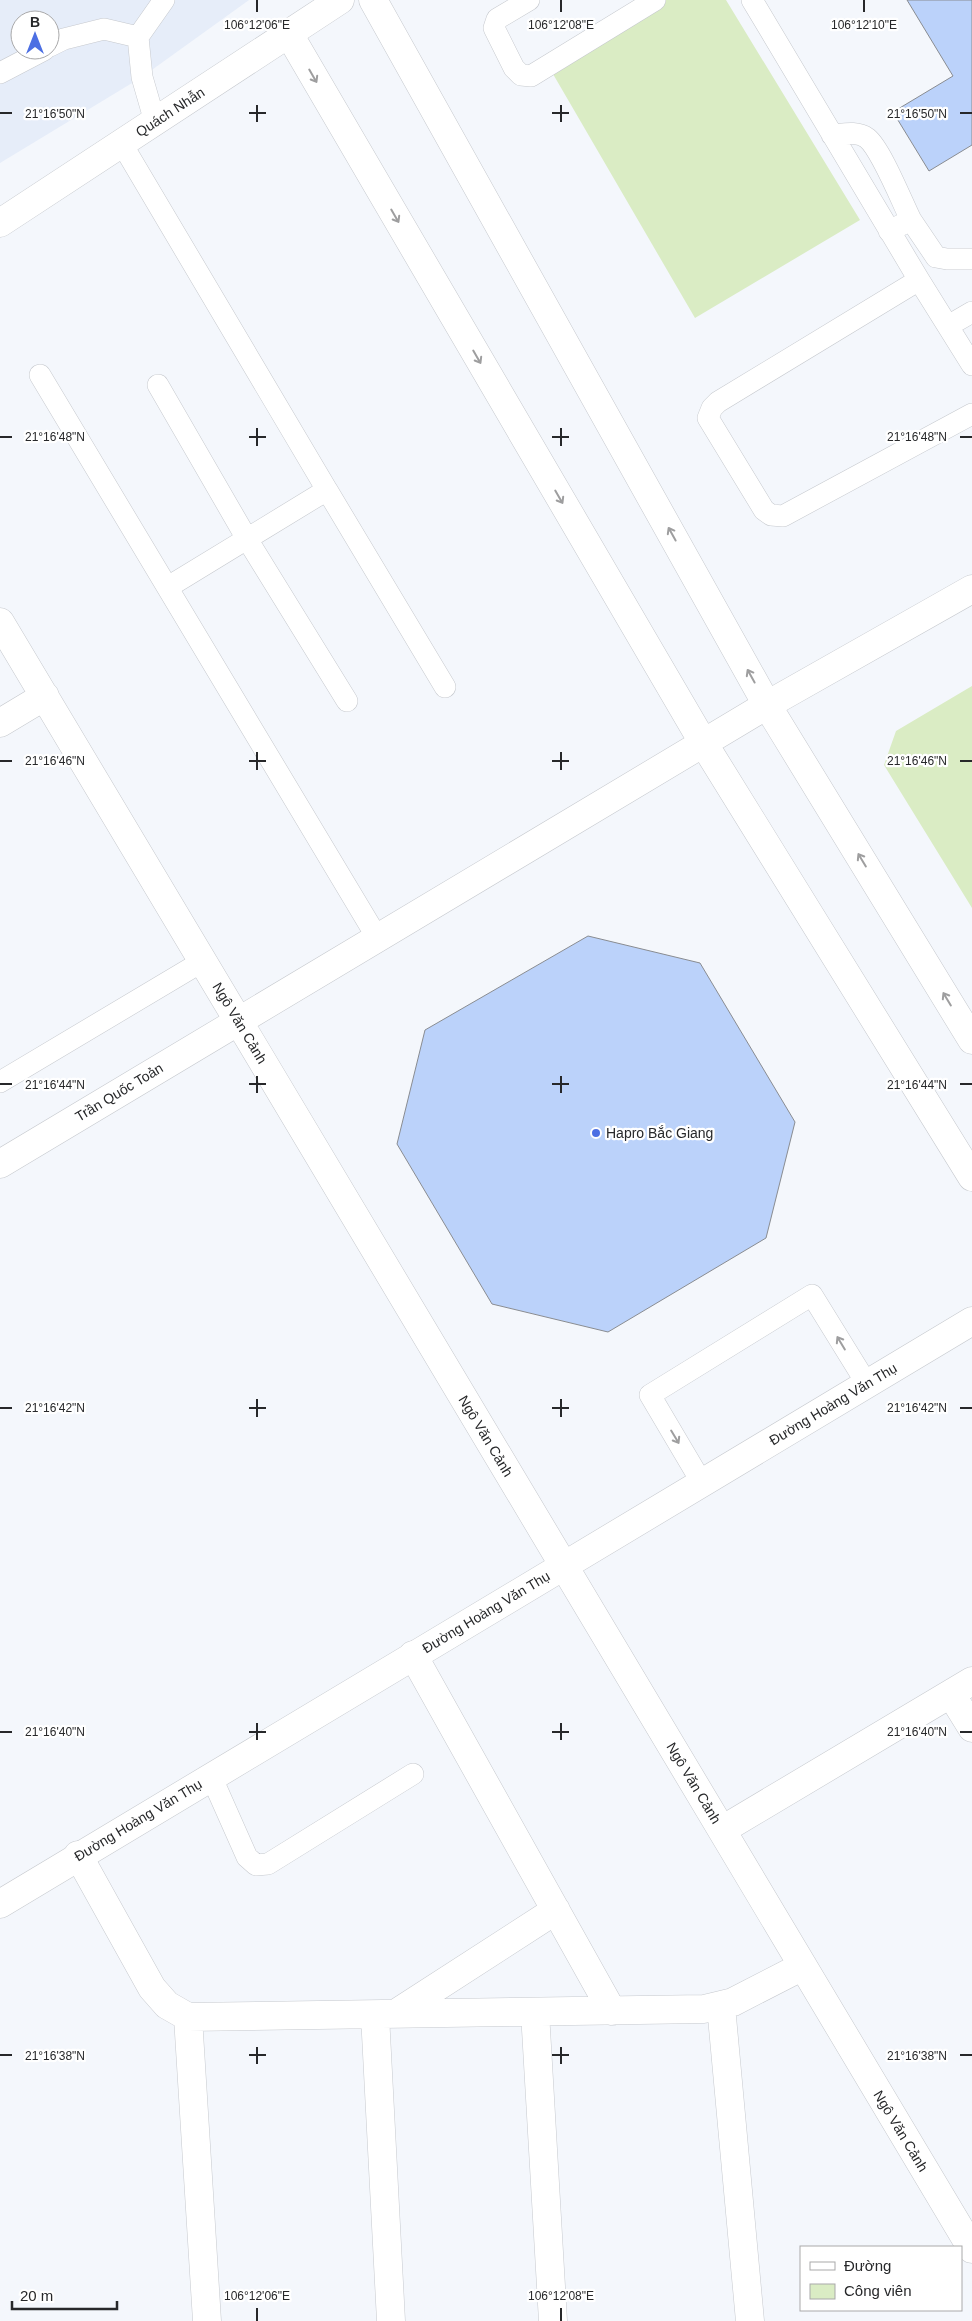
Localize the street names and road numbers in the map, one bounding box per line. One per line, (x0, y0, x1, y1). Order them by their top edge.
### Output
street label: Quách Nhẫn (133, 84, 207, 140)
street label: Ngô Văn Cảnh (209, 980, 271, 1066)
street label: Trần Quốc Toản (72, 1059, 166, 1125)
street label: Đường Hoàng Văn Thụ (766, 1360, 900, 1448)
street label: Ngô Văn Cảnh (455, 1393, 517, 1479)
street label: Đường Hoàng Văn Thụ (419, 1568, 553, 1656)
street label: Ngô Văn Cảnh (663, 1740, 725, 1826)
street label: Đường Hoàng Văn Thụ (71, 1776, 205, 1864)
street label: Ngô Văn Cảnh (870, 2088, 932, 2174)

